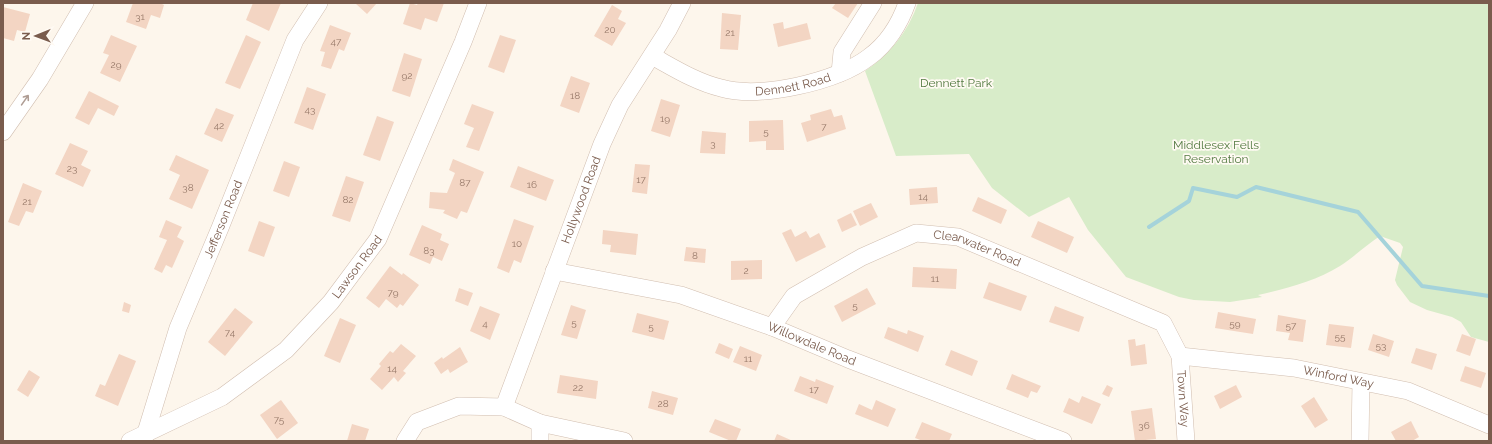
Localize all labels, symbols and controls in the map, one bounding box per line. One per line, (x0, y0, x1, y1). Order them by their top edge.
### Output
house number: 31 (135, 11, 146, 22)
north arrow (16, 16, 56, 56)
house number: 20 (604, 24, 616, 35)
house number: 21 (725, 27, 735, 38)
text: N (20, 32, 33, 40)
house number: 47 (331, 36, 342, 47)
house number: 29 (110, 59, 122, 70)
house number: 92 (401, 70, 413, 81)
street label: Dennett Road (755, 70, 832, 98)
park label: Dennett Park (920, 76, 993, 90)
house number: 18 (570, 90, 580, 101)
one-way arrow (21, 95, 29, 106)
house number: 43 (305, 104, 315, 115)
house number: 19 (660, 113, 670, 124)
house number: 42 (214, 120, 224, 131)
house number: 7 (821, 121, 827, 132)
house number: 5 (763, 126, 769, 137)
house number: 3 (710, 138, 716, 149)
park label: Middlesex Fells Reservation (1173, 138, 1259, 166)
street label: Hollywood Road (559, 154, 604, 245)
house number: 23 (67, 163, 77, 174)
house number: 17 (636, 174, 646, 185)
house number: 87 (459, 177, 471, 188)
street label: Jefferson Road (201, 178, 245, 260)
house number: 16 (527, 179, 537, 190)
house number: 38 (182, 182, 194, 193)
house number: 14 (918, 191, 928, 202)
house number: 82 (342, 194, 354, 205)
house number: 21 (22, 196, 32, 207)
street label: Clearwater Road (933, 228, 1023, 270)
street label: Lawson Road (329, 233, 385, 301)
house number: 10 (512, 238, 522, 249)
house number: 83 (423, 245, 435, 256)
house number: 8 (692, 250, 698, 261)
house number: 2 (743, 265, 749, 276)
house number: 11 (931, 273, 940, 284)
house number: 79 (387, 287, 399, 298)
house number: 5 (852, 300, 858, 311)
house number: 5 (571, 317, 577, 328)
house number: 4 (482, 318, 488, 329)
house number: 59 (1229, 318, 1241, 329)
street label: Willowdale Road (766, 319, 858, 368)
house number: 57 (1286, 320, 1297, 331)
house number: 5 (648, 321, 654, 332)
house number: 74 (225, 327, 236, 338)
house number: 55 (1335, 331, 1346, 342)
house number: 53 (1376, 340, 1386, 351)
house number: 11 (744, 353, 753, 364)
house number: 14 (387, 363, 397, 374)
street label: Winford Way (1302, 363, 1376, 391)
street label: Town Way (1174, 370, 1192, 428)
house number: 22 (573, 382, 583, 393)
house number: 17 (809, 384, 819, 395)
house number: 28 (657, 398, 669, 409)
house number: 75 (274, 414, 285, 425)
house number: 36 (1138, 420, 1150, 431)

